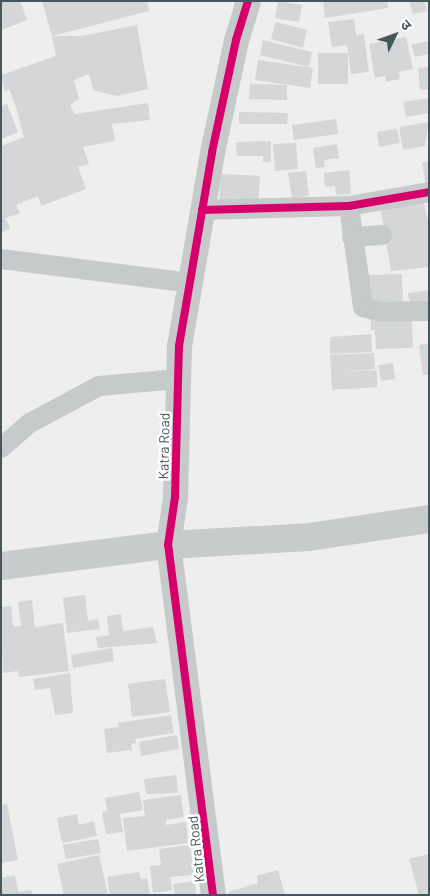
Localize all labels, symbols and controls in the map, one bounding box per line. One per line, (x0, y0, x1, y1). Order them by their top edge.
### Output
north arrow (370, 10, 420, 60)
text: उ (397, 16, 416, 33)
street label: Katra Road (155, 412, 173, 480)
street label: Katra Road (184, 815, 208, 883)

